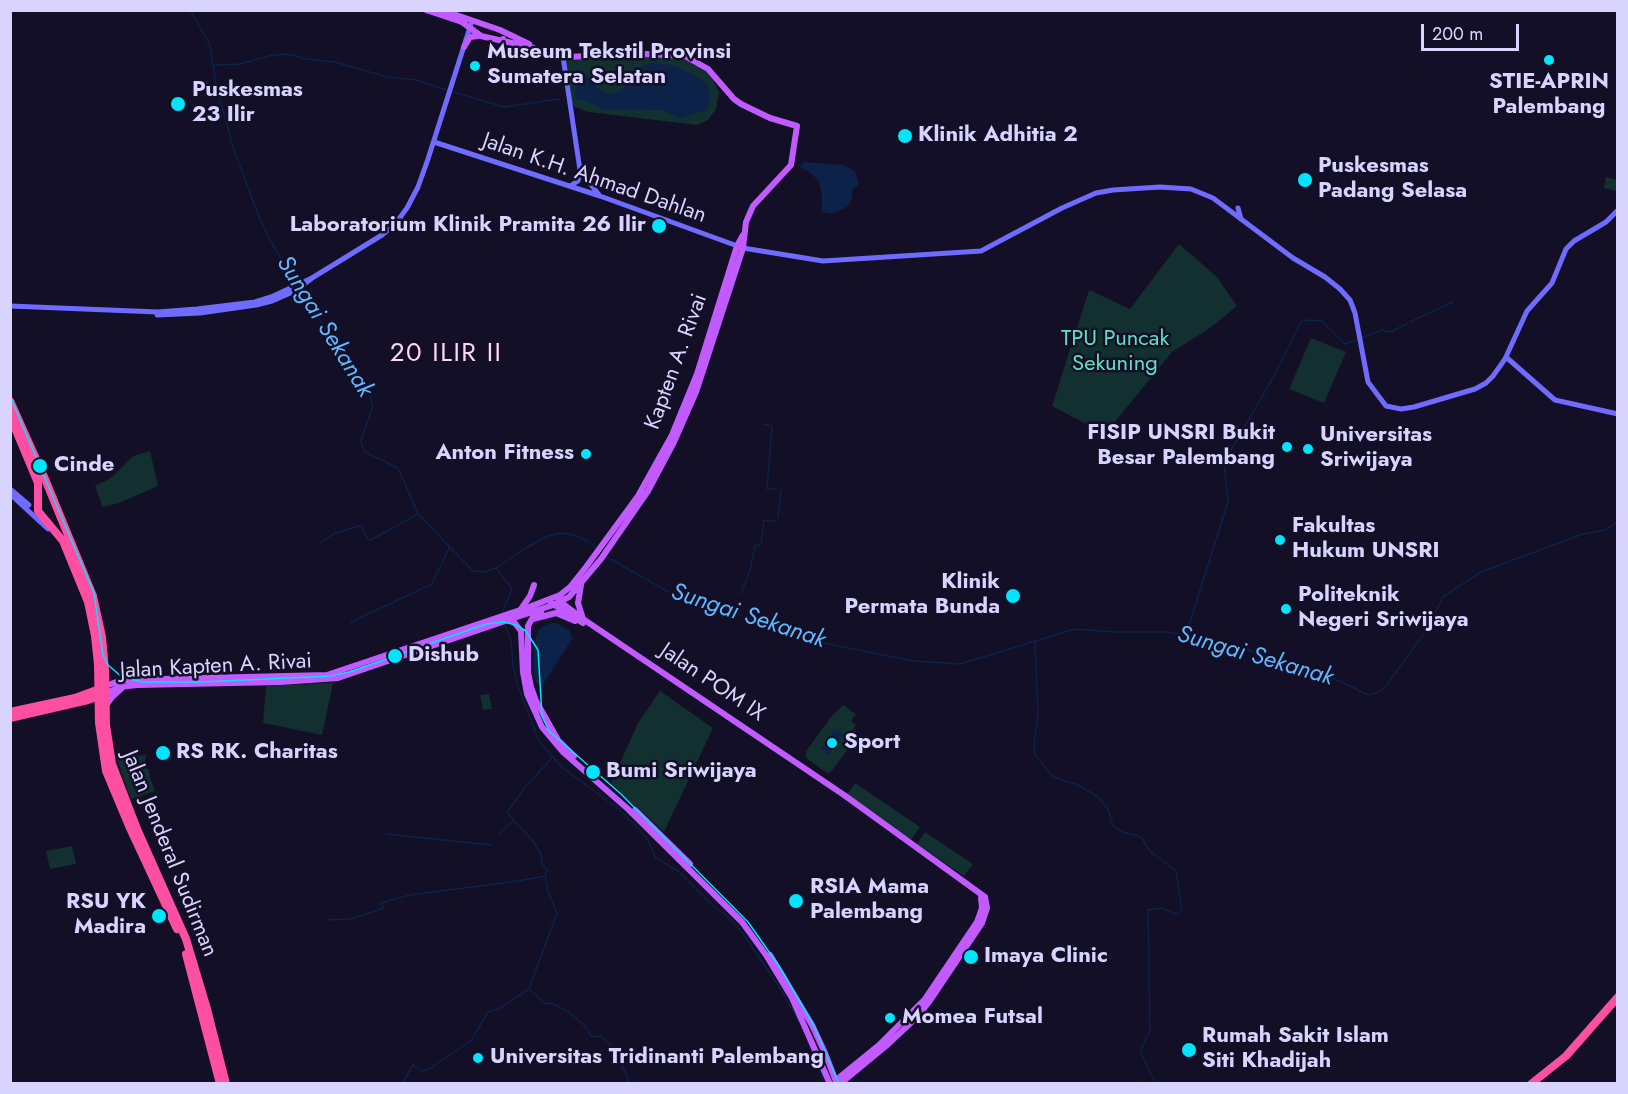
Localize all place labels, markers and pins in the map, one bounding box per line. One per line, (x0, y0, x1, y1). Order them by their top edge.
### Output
place label: Museum Tekstil Provinsi Sumatera Selatan (487, 40, 731, 92)
marker: STIE-APRIN Palembang (1542, 53, 1556, 67)
marker: Museum Tekstil Provinsi Sumatera Selatan (468, 59, 482, 73)
place label: STIE-APRIN Palembang (1489, 70, 1609, 122)
place label: Puskesmas 23 Ilir (192, 78, 303, 130)
marker: Puskesmas 23 Ilir (169, 95, 187, 113)
place label: Klinik Adhitia 2 (918, 123, 1078, 149)
marker: Klinik Adhitia 2 (896, 127, 914, 145)
place label: Puskesmas Padang Selasa (1318, 154, 1467, 206)
marker: Puskesmas Padang Selasa (1296, 171, 1314, 189)
place label: Laboratorium Klinik Pramita 26 Ilir (290, 213, 646, 239)
marker: Laboratorium Klinik Pramita 26 Ilir (650, 217, 668, 235)
place label: FISIP UNSRI Bukit Besar Palembang (1087, 421, 1275, 472)
place label: Universitas Sriwijaya (1320, 423, 1432, 475)
marker: FISIP UNSRI Bukit Besar Palembang (1280, 440, 1294, 454)
place label: Anton Fitness (435, 441, 574, 467)
marker: Universitas Sriwijaya (1301, 442, 1315, 456)
marker: Anton Fitness (579, 447, 593, 461)
place label: Cinde (54, 453, 114, 479)
marker: Cinde (31, 457, 49, 475)
place label: Fakultas Hukum UNSRI (1292, 514, 1440, 566)
marker: Fakultas Hukum UNSRI (1273, 533, 1287, 547)
place label: Klinik Permata Bunda (845, 570, 1000, 622)
place label: Politeknik Negeri Sriwijaya (1298, 583, 1469, 634)
marker: Klinik Permata Bunda (1004, 587, 1022, 605)
marker: Politeknik Negeri Sriwijaya (1279, 602, 1293, 616)
place label: Dishub (408, 643, 479, 669)
marker: Dishub (386, 647, 404, 665)
place label: Sport (844, 730, 900, 756)
marker: Sport (825, 736, 839, 750)
place label: RS RK. Charitas (176, 740, 338, 766)
marker: RS RK. Charitas (154, 744, 172, 762)
place label: Bumi Sriwijaya (606, 759, 757, 785)
marker: Bumi Sriwijaya (584, 763, 602, 781)
place label: RSIA Mama Palembang (810, 875, 929, 926)
place label: RSU YK Madira (66, 890, 146, 942)
marker: RSIA Mama Palembang (787, 892, 805, 910)
marker: RSU YK Madira (150, 907, 168, 925)
place label: Imaya Clinic (984, 944, 1108, 970)
marker: Imaya Clinic (962, 948, 980, 966)
place label: Momea Futsal (902, 1005, 1043, 1031)
marker: Momea Futsal (883, 1011, 897, 1025)
place label: Rumah Sakit Islam Siti Khadijah (1202, 1024, 1389, 1076)
marker: Rumah Sakit Islam Siti Khadijah (1180, 1041, 1198, 1059)
place label: Universitas Tridinanti Palembang (490, 1045, 824, 1071)
marker: Universitas Tridinanti Palembang (471, 1051, 485, 1065)

